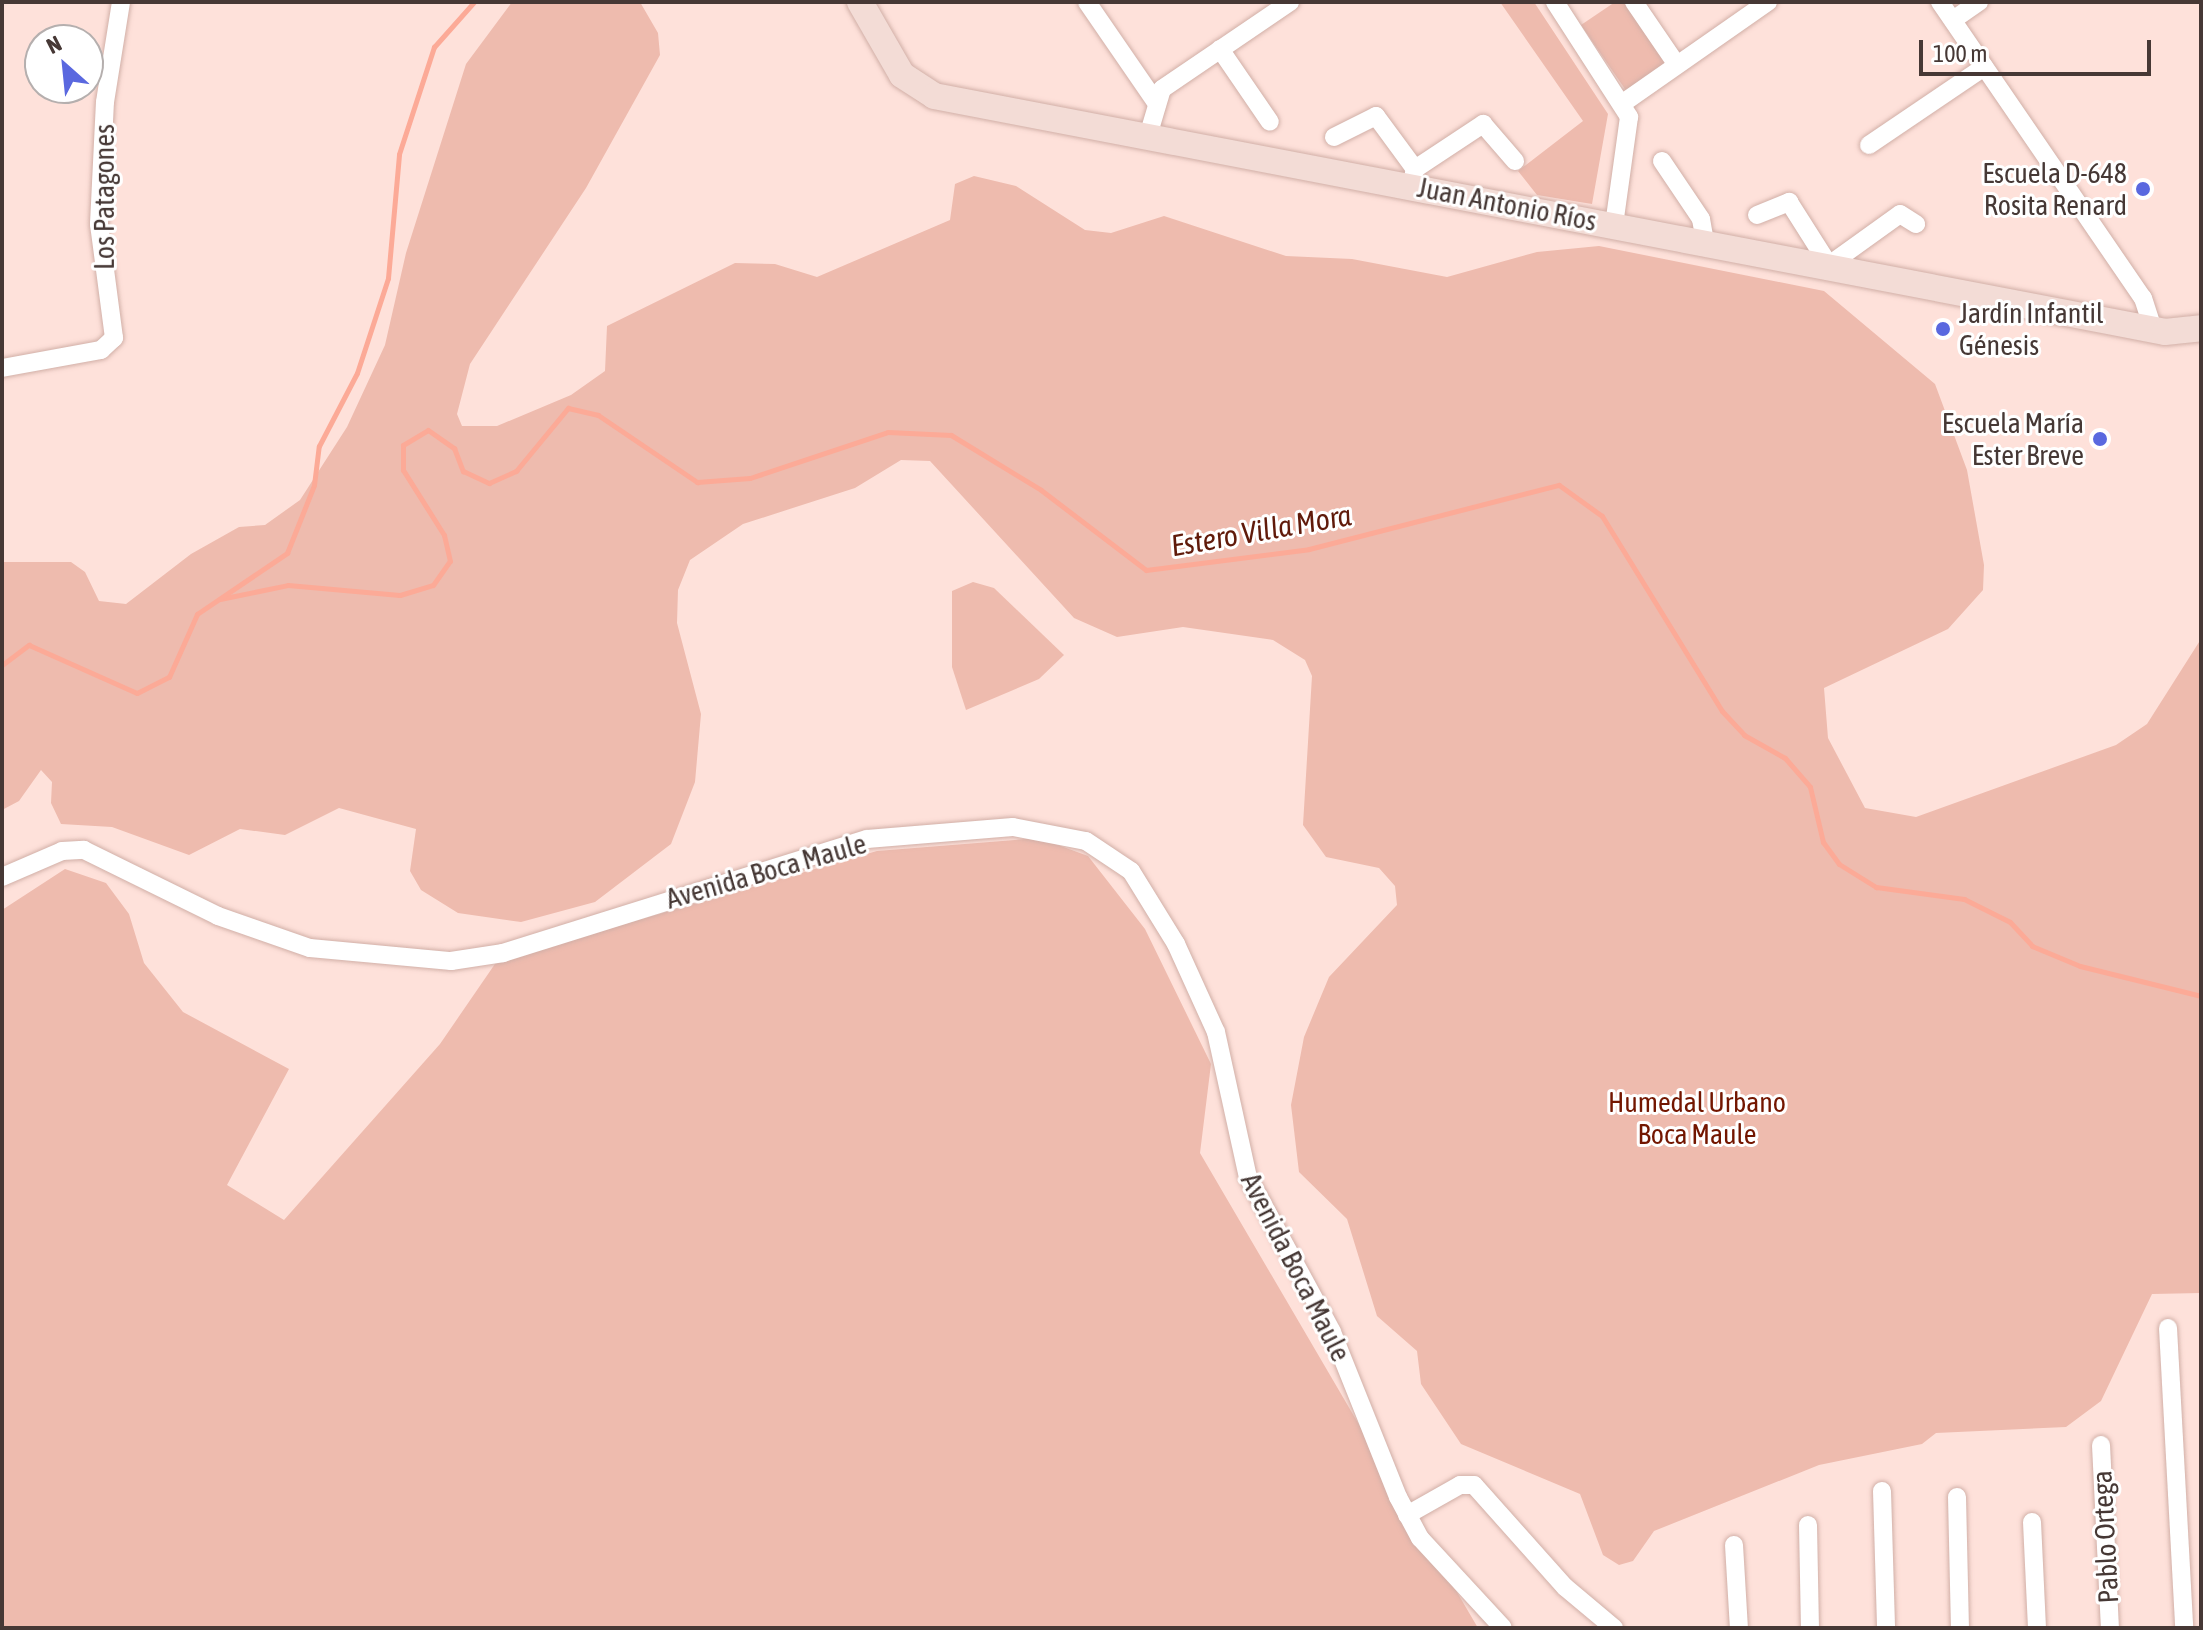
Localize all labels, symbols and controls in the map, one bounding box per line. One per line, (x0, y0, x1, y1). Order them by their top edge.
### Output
north arrow (24, 24, 104, 104)
scale bar (1923, 24, 2155, 74)
text: N (42, 30, 66, 59)
text: 100 m (1933, 40, 1987, 67)
street label: Los Patagones (87, 124, 121, 270)
place label: Escuela D-648 Rosita Renard (1982, 156, 2127, 222)
street label: Juan Antonio Ríos (1415, 170, 1599, 238)
marker: Escuela D-648 Rosita Renard (2134, 180, 2152, 198)
place label: Jardín Infantil Génesis (1959, 296, 2103, 362)
marker: Jardín Infantil Génesis (1934, 320, 1952, 338)
place label: Escuela María Ester Breve (1942, 406, 2084, 472)
marker: Escuela María Ester Breve (2091, 430, 2109, 448)
water label: Estero Villa Mora (1168, 496, 1354, 564)
street label: Avenida Boca Maule (662, 826, 870, 916)
park label: Humedal Urbano Boca Maule (1608, 1085, 1786, 1151)
street label: Avenida Boca Maule (1234, 1167, 1358, 1367)
street label: Pablo Ortega (2085, 1470, 2125, 1604)

